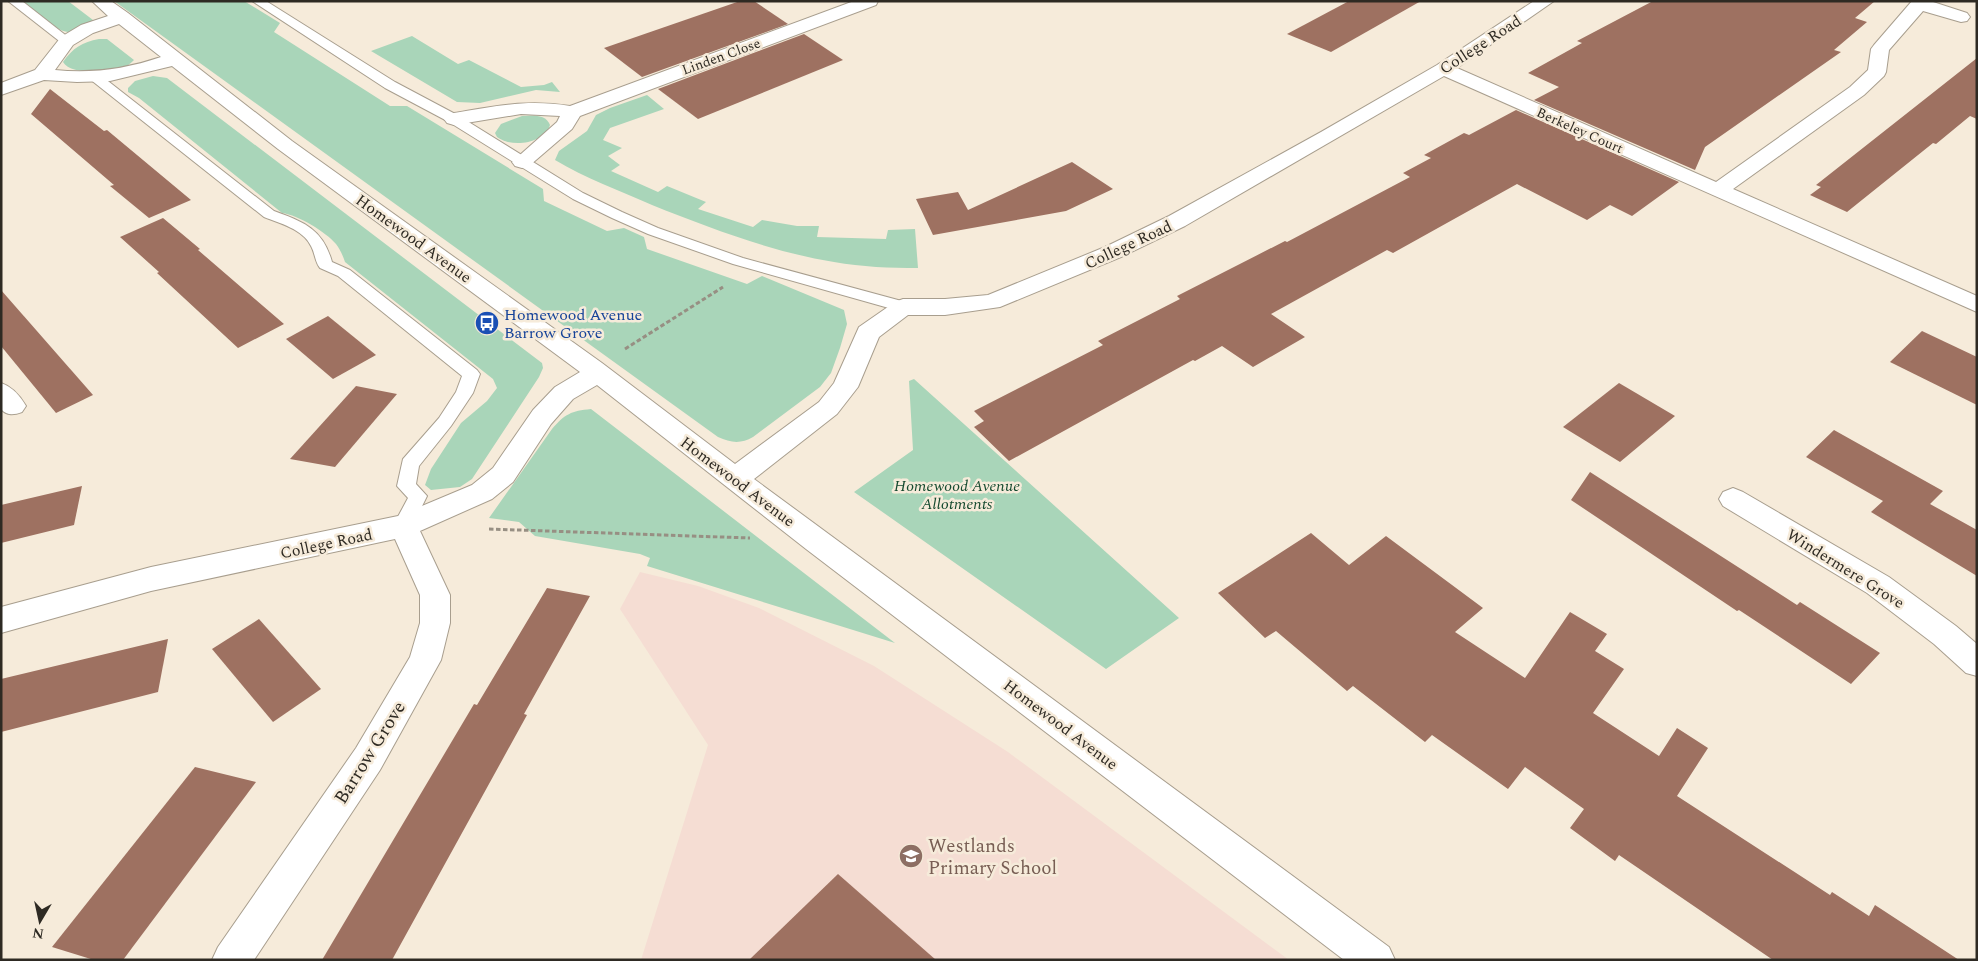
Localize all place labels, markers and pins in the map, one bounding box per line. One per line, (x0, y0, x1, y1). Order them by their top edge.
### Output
place label: Homewood Avenue Barrow Grove (504, 303, 642, 345)
bus stop icon: Homewood Avenue Barrow Grove (474, 310, 500, 336)
place label: Westlands Primary School (928, 832, 1057, 883)
school or university icon: Westlands Primary School (898, 843, 924, 869)

